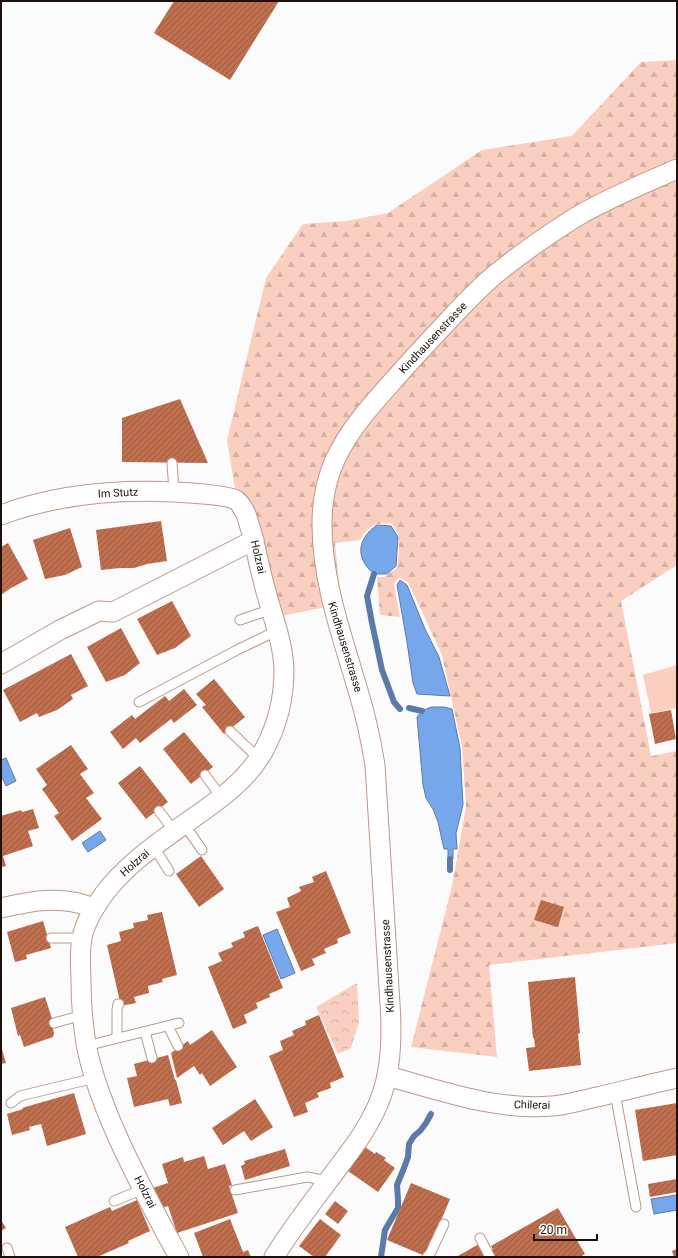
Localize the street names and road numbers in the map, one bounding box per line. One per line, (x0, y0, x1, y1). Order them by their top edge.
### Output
street label: Kindhausenstrasse (396, 299, 470, 377)
street label: Im Stutz (97, 485, 139, 501)
street label: Holzrai (248, 539, 268, 575)
street label: Kindhausenstrasse (325, 600, 365, 694)
street label: Holzrai (118, 847, 152, 879)
street label: Kindhausenstrasse (379, 919, 397, 1013)
street label: Chilerai (514, 1098, 550, 1112)
street label: Holzrai (131, 1174, 159, 1210)

